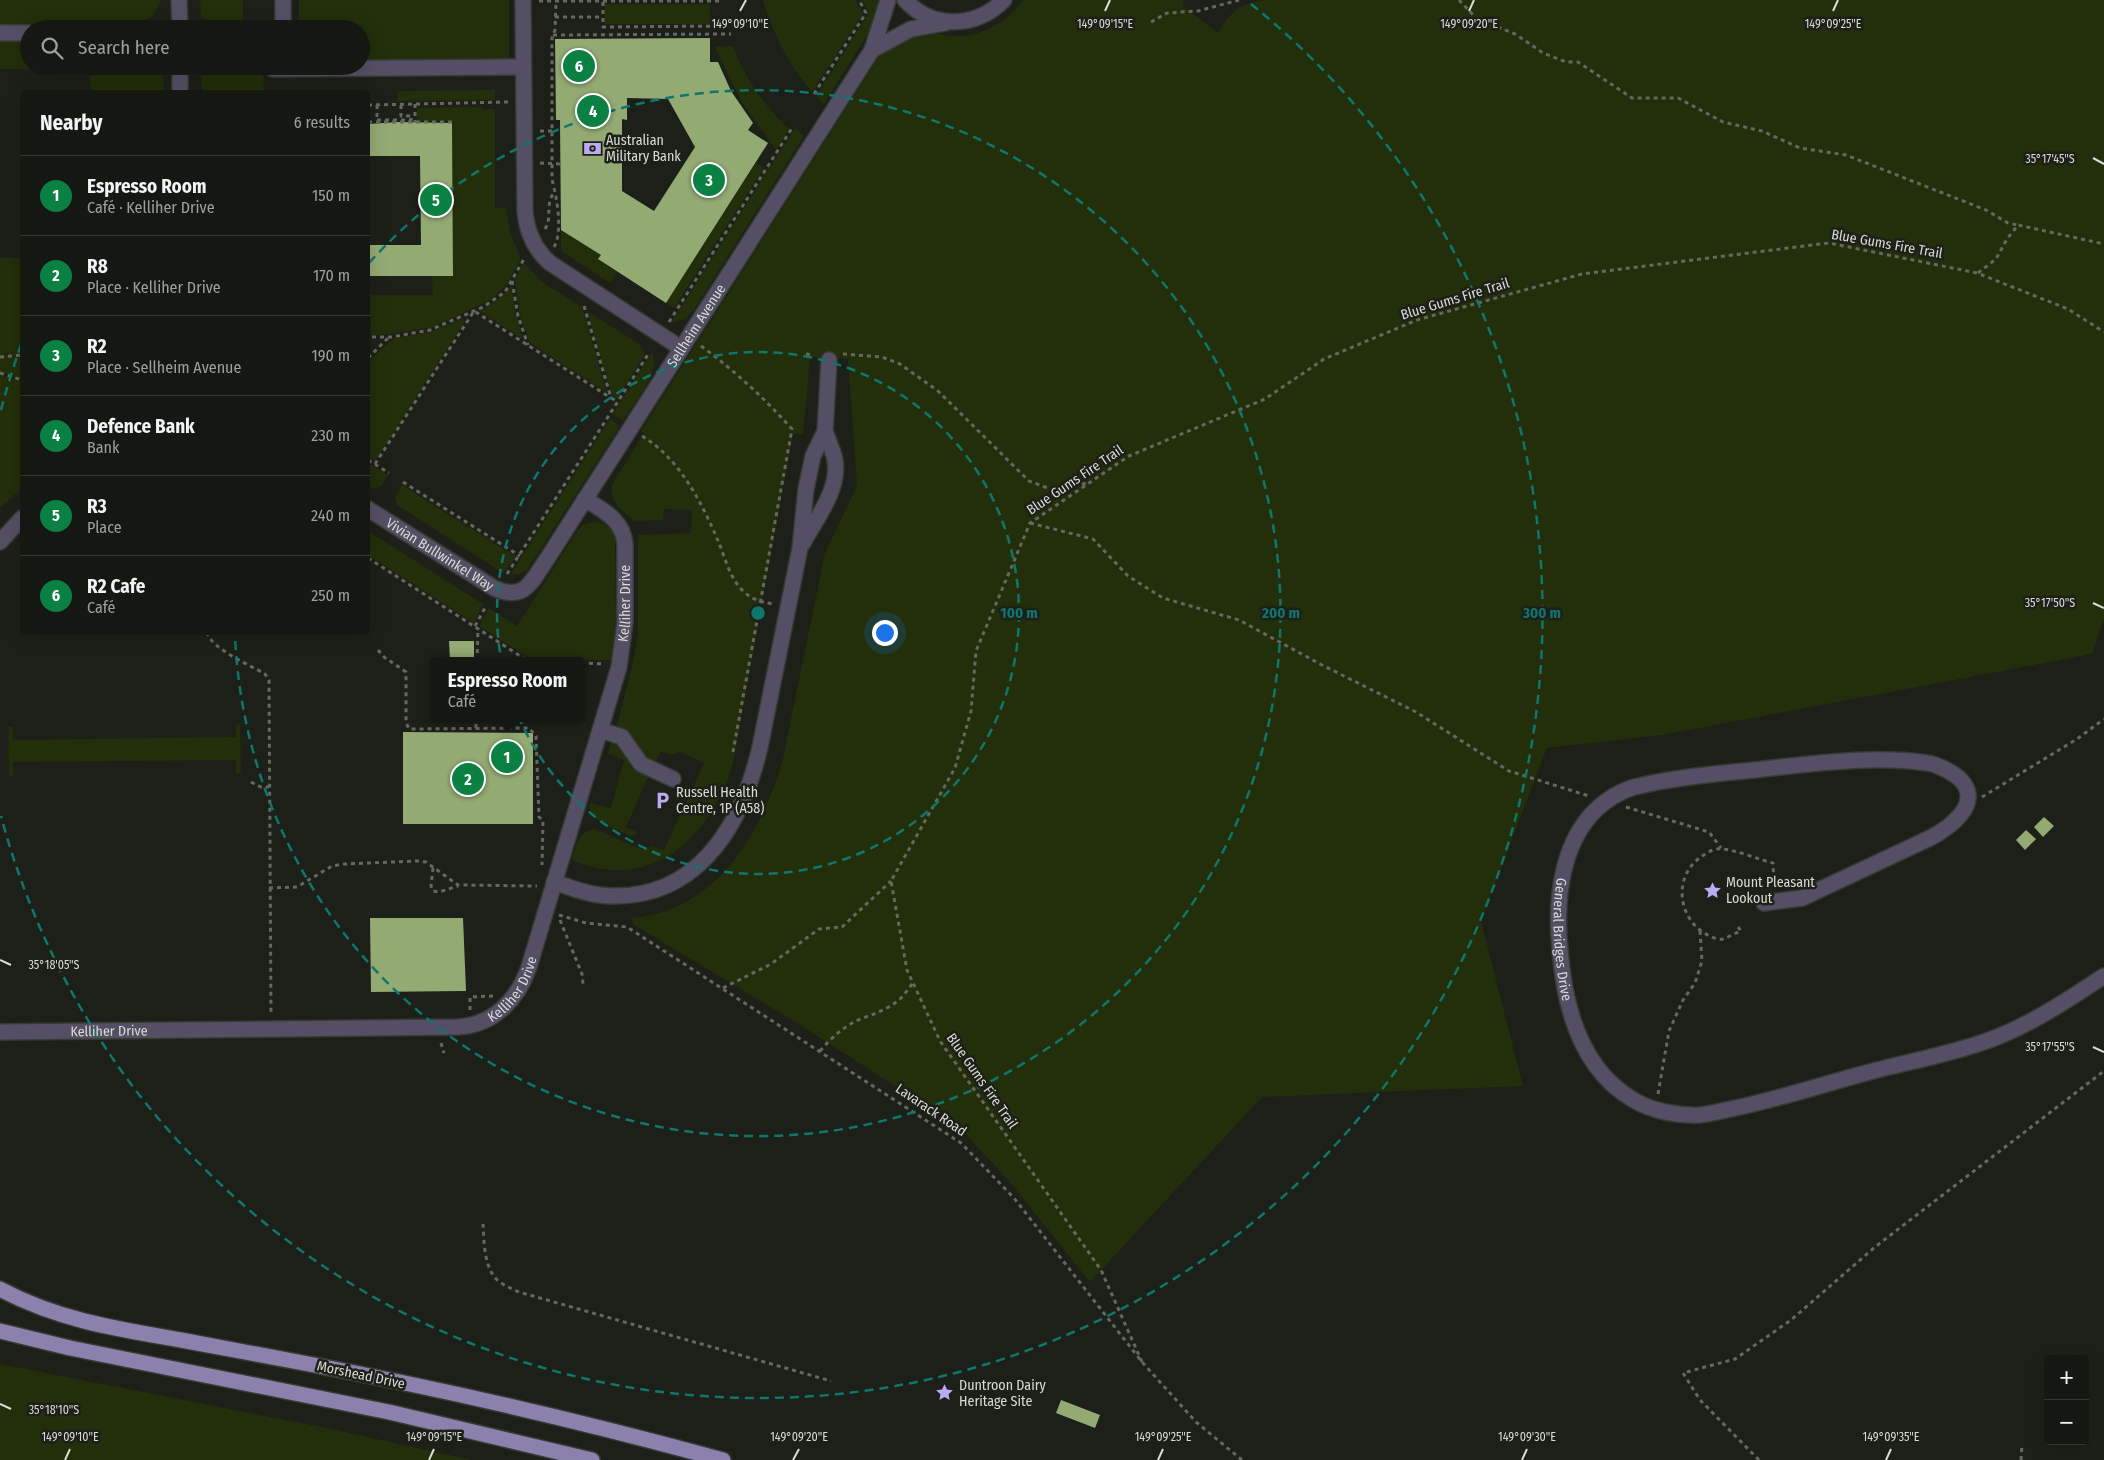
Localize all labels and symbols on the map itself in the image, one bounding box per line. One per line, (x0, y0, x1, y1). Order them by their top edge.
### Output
text: 149°09'10"E (711, 17, 769, 31)
text: 149°09'15"E (1077, 17, 1133, 31)
text: 149°09'20"E (1440, 17, 1498, 31)
text: 149°09'25"E (1805, 17, 1862, 31)
pin: 6 (563, 47, 595, 85)
pin: 4 (577, 92, 609, 130)
place label: Australian Military Bank (606, 132, 681, 165)
bank icon: Australian Military Bank (582, 138, 602, 158)
text: 35°17'45"S (2025, 152, 2075, 166)
pin: 3 (693, 161, 725, 199)
pin: 5 (420, 181, 452, 219)
street label: Blue Gums Fire Trail (1830, 226, 1944, 262)
street label: Blue Gums Fire Trail (1399, 274, 1512, 324)
street label: Sellheim Avenue (663, 281, 729, 370)
street label: Blue Gums Fire Trail (1023, 441, 1127, 519)
street label: Vivian Bullwinkel Way (383, 514, 498, 595)
street label: Kelliher Drive (614, 565, 634, 643)
text: 35°17'50"S (2025, 596, 2075, 610)
centre of rings (749, 604, 767, 622)
text: 100 m (1000, 604, 1038, 622)
text: 200 m (1261, 604, 1300, 622)
text: 300 m (1522, 604, 1561, 622)
your location (872, 620, 898, 646)
pin: 1 (491, 738, 523, 776)
pin: 2 (452, 760, 484, 798)
place label: Russell Health Centre, 1P (A58) (676, 784, 764, 817)
parking icon: Russell Health Centre, 1P (A58) (652, 790, 672, 810)
place label: Mount Pleasant Lookout (1726, 874, 1815, 907)
street label: General Bridges Drive (1550, 877, 1576, 1003)
place icon: Mount Pleasant Lookout (1702, 880, 1722, 900)
street label: Kelliher Drive (484, 954, 540, 1026)
text: 35°18'05"S (28, 958, 80, 972)
street label: Kelliher Drive (70, 1022, 148, 1040)
street label: Blue Gums Fire Trail (943, 1030, 1021, 1132)
text: 35°17'55"S (2025, 1040, 2075, 1054)
street label: Lavarack Road (892, 1080, 970, 1140)
street label: Morshead Drive (315, 1357, 407, 1393)
place label: Duntroon Dairy Heritage Site (959, 1377, 1047, 1410)
place icon: Duntroon Dairy Heritage Site (935, 1383, 955, 1403)
text: 35°18'10"S (29, 1403, 79, 1417)
text: 149°09'10"E (41, 1430, 99, 1444)
text: 149°09'15"E (406, 1430, 462, 1444)
text: 149°09'20"E (770, 1430, 828, 1444)
text: 149°09'25"E (1135, 1430, 1192, 1444)
text: 149°09'30"E (1498, 1430, 1556, 1444)
text: 149°09'35"E (1863, 1430, 1920, 1444)

